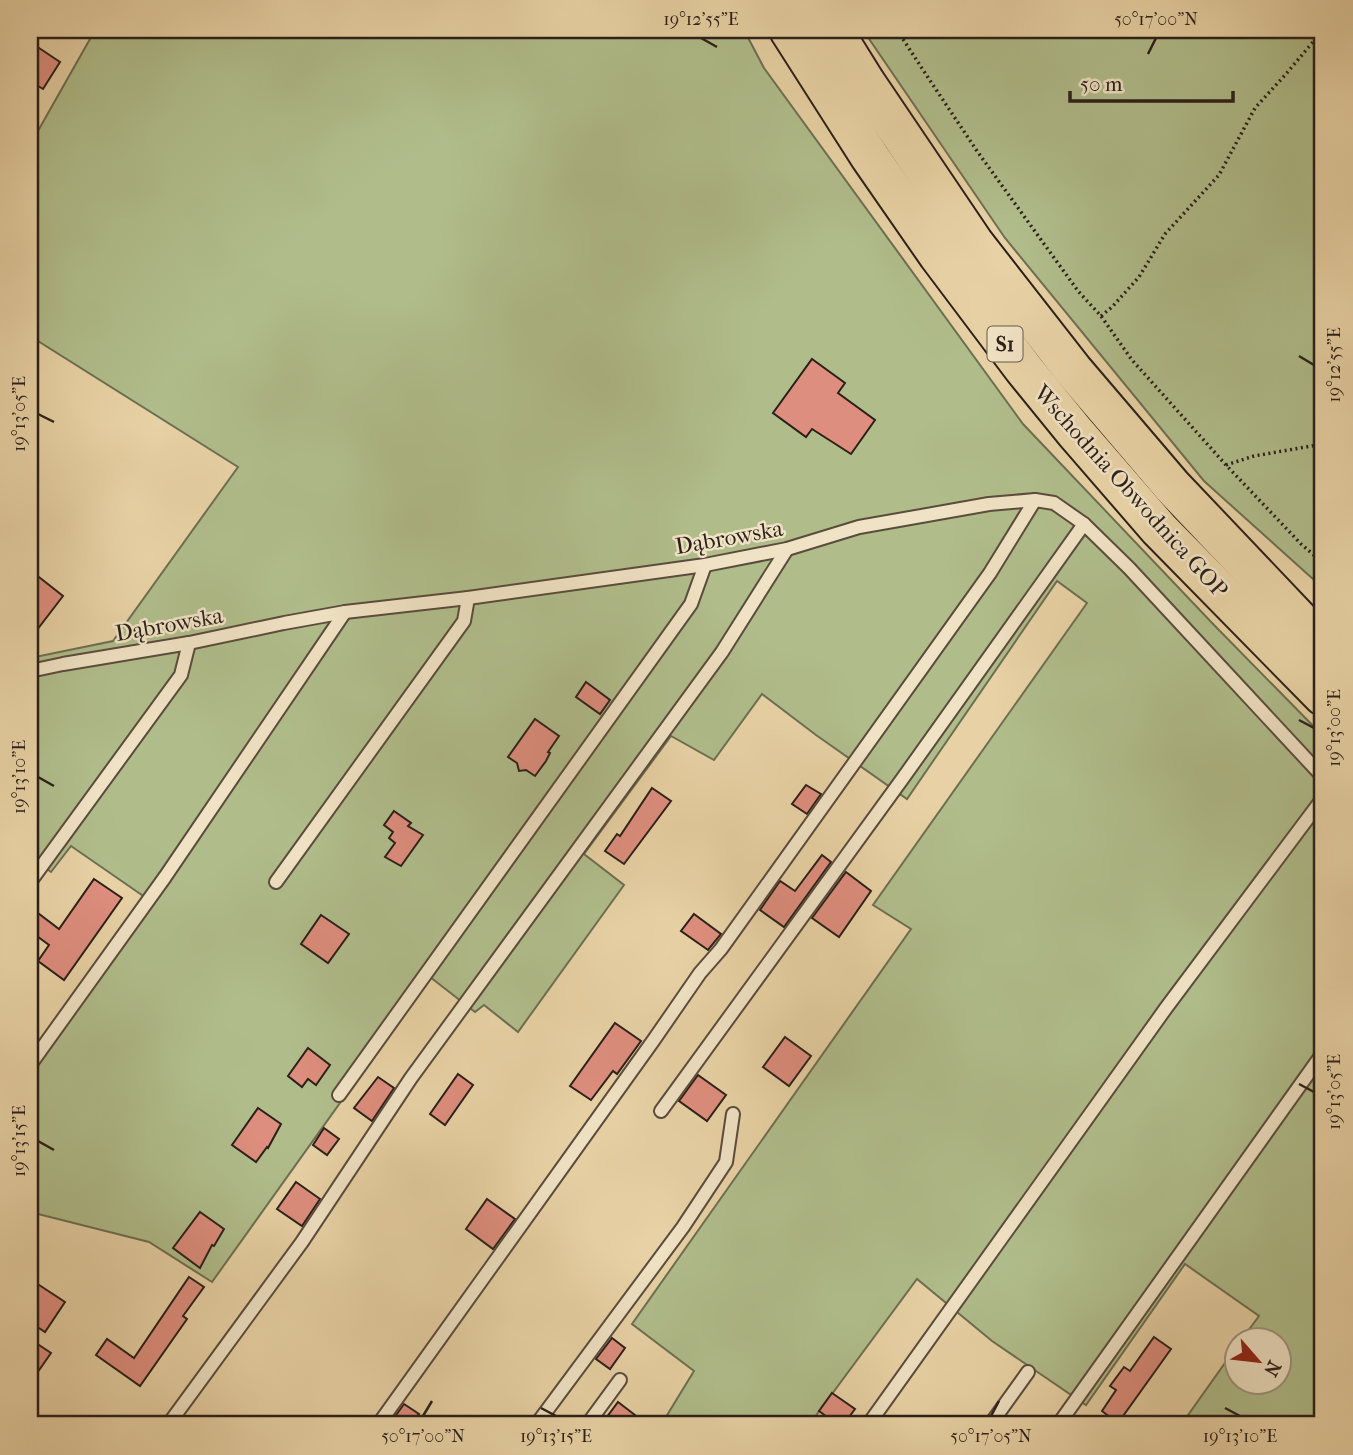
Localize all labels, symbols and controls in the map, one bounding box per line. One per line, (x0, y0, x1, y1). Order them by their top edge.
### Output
text: 19°12'55"E (663, 9, 739, 30)
text: 50°17'00"N (1114, 9, 1198, 30)
scale bar (1070, 60, 1232, 104)
text: 50 m (1080, 72, 1123, 96)
road number: S1 (988, 326, 1023, 362)
text: 19°12'55"E (1324, 327, 1345, 403)
text: 19°13'05"E (9, 376, 30, 452)
street label: Wschodnia Obwodnica GOP (1027, 379, 1233, 603)
street label: Dąbrowska (673, 515, 785, 560)
street label: Dąbrowska (113, 602, 225, 647)
text: 19°13'00"E (1324, 689, 1345, 767)
text: 19°13'10"E (9, 740, 30, 814)
text: 19°13'05"E (1324, 1054, 1345, 1130)
text: 19°13'15"E (9, 1105, 30, 1177)
north arrow (1224, 1326, 1294, 1396)
text: N (1259, 1357, 1285, 1381)
text: 50°17'00"N (381, 1426, 465, 1447)
text: 19°13'15"E (520, 1426, 592, 1447)
text: 50°17'05"N (950, 1426, 1032, 1447)
text: 19°13'10"E (1203, 1426, 1277, 1447)

